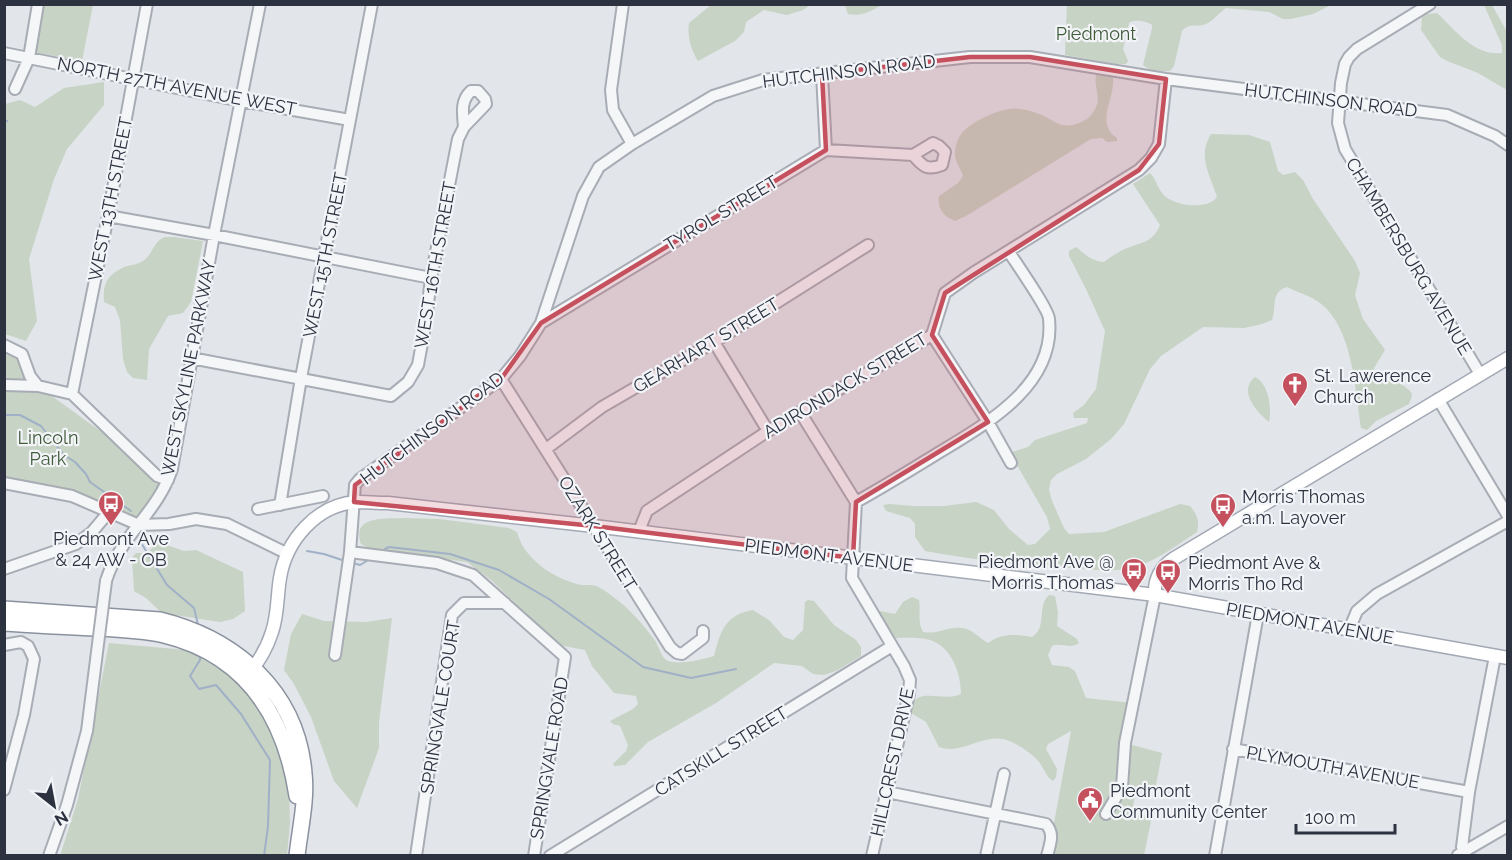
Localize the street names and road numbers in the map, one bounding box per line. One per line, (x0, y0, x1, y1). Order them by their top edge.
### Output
street label: HUTCHINSON ROAD (761, 50, 937, 92)
street label: NORTH 27TH AVENUE WEST (56, 52, 298, 120)
street label: HUTCHINSON ROAD (1243, 79, 1419, 121)
street label: WEST 13TH STREET (84, 115, 136, 283)
street label: CHAMBERSBURG AVENUE (1342, 154, 1476, 358)
street label: WEST 15TH STREET (299, 171, 351, 339)
street label: TYROL STREET (660, 171, 782, 255)
street label: WEST 16TH STREET (410, 180, 460, 350)
street label: WEST SKYLINE PARKWAY (157, 258, 219, 478)
street label: GEARHART STREET (629, 293, 783, 397)
street label: ADIRONDACK STREET (759, 328, 931, 442)
street label: HUTCHINSON ROAD (356, 367, 508, 489)
street label: OZARK STREET (554, 472, 642, 594)
street label: PIEDMONT AVENUE (743, 534, 915, 576)
street label: PIEDMONT AVENUE (1225, 598, 1396, 648)
street label: SPRINGVALE COURT (416, 618, 464, 796)
street label: SPRINGVALE ROAD (526, 675, 572, 841)
street label: HILLCREST DRIVE (866, 686, 918, 838)
street label: CATSKILL STREET (651, 702, 791, 800)
street label: PLYMOUTH AVENUE (1245, 741, 1421, 793)

